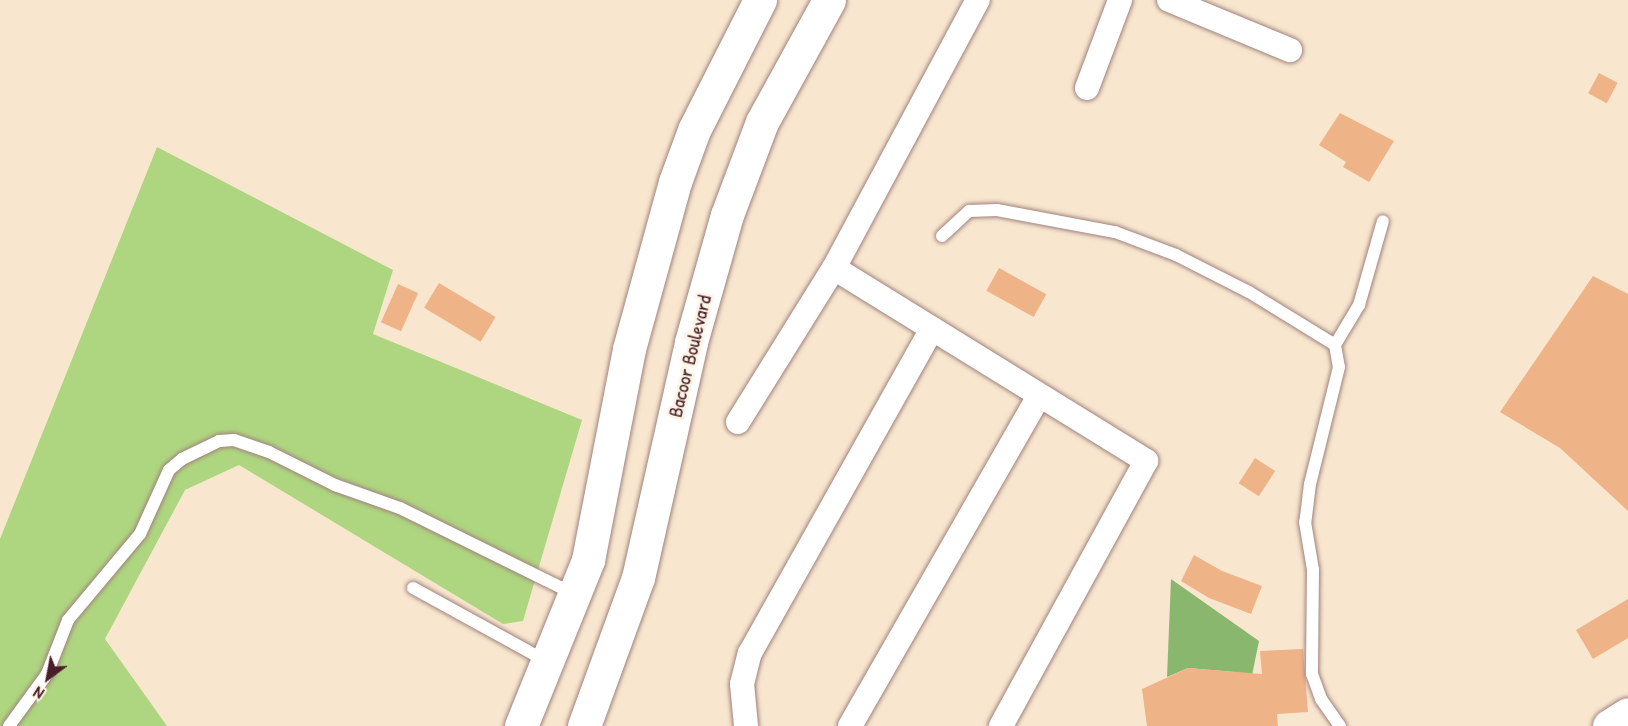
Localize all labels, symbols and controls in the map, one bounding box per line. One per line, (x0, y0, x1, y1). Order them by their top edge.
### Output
street label: Bacoor Boulevard (662, 292, 716, 420)
north arrow (18, 648, 78, 708)
text: N (29, 682, 48, 705)

